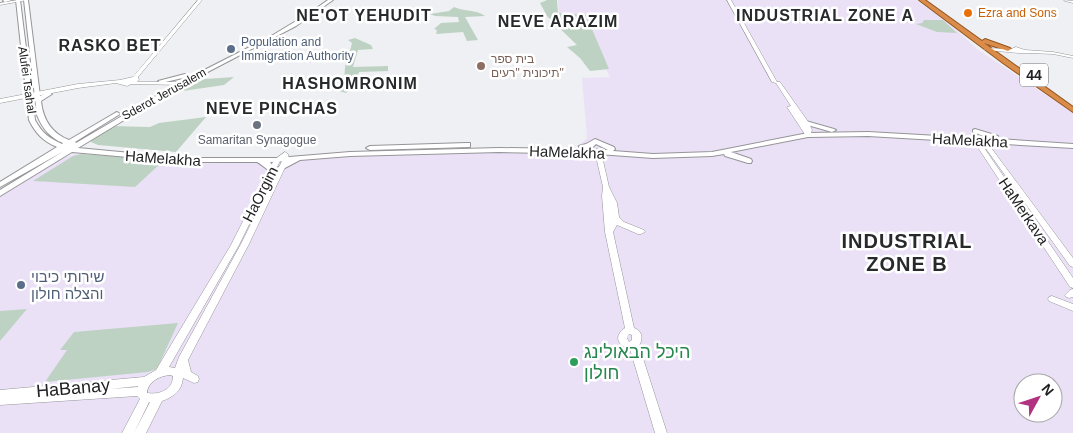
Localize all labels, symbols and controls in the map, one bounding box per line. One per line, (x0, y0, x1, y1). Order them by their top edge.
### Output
place label: Ezra and Sons (978, 6, 1057, 20)
district label: NE'OT YEHUDIT (296, 7, 432, 24)
district label: INDUSTRIAL ZONE A (736, 7, 914, 24)
marker: Ezra and Sons (962, 7, 974, 19)
district label: NEVE ARAZIM (498, 13, 618, 30)
place label: Population and Immigration Authority (241, 35, 354, 63)
district label: RASKO BET (58, 37, 162, 54)
marker: Population and Immigration Authority (225, 43, 237, 55)
street label: Alufei Tsahal (15, 45, 39, 115)
place label: בית ספר תיכונית "רעים" (491, 52, 564, 80)
marker: בית ספר תיכונית "רעים" (475, 60, 487, 72)
road number: 44 (1020, 64, 1048, 86)
street label: Sderot Jerusalem (119, 65, 209, 123)
district label: HASHOMRONIM (282, 75, 418, 92)
district label: NEVE PINCHAS (206, 100, 338, 117)
marker: Samaritan Synagogue (251, 119, 263, 131)
street label: HaMelakha (932, 130, 1009, 151)
place label: Samaritan Synagogue (198, 133, 317, 147)
street label: HaMelakha (529, 142, 606, 162)
street label: HaMelakha (125, 147, 202, 169)
street label: HaOrgim (239, 163, 281, 225)
street label: HaMerkava (996, 174, 1053, 248)
district label: INDUSTRIAL ZONE B (841, 230, 973, 275)
place label: שירותי כיבוי והצלה חולון (31, 268, 104, 302)
marker: שירותי כיבוי והצלה חולון (15, 279, 27, 291)
place label: היכל הבאולינג חולון (584, 342, 690, 383)
marker: היכל הבאולינג חולון (568, 356, 580, 368)
north arrow (1013, 373, 1063, 423)
street label: HaBanay (35, 375, 111, 401)
text: N (1039, 381, 1057, 399)

